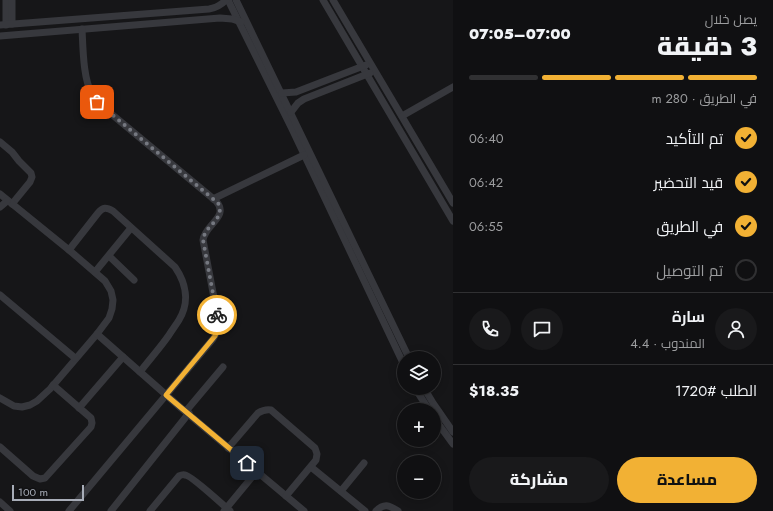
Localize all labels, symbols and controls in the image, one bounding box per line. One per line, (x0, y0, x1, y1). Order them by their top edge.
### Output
text: يصل خلال (705, 10, 757, 29)
text: 07:00–07:05 (469, 23, 571, 45)
text: 3 دقيقة (657, 27, 757, 65)
pin (80, 85, 114, 119)
text: في الطريق · 280 m (651, 89, 757, 108)
icon: bag (86, 91, 108, 113)
icon: check (735, 127, 757, 149)
text: تم التأكيد (666, 128, 723, 150)
text: 06:40 (469, 129, 504, 148)
icon: check (735, 171, 757, 193)
text: قيد التحضير (654, 172, 723, 194)
text: 06:42 (469, 173, 503, 192)
icon: check (735, 215, 757, 237)
text: في الطريق (657, 216, 723, 238)
text: 06:55 (469, 217, 503, 236)
text: تم التوصيل (656, 260, 723, 282)
courier (197, 295, 237, 335)
icon: bike (206, 304, 228, 326)
text: سارة (672, 306, 705, 328)
button: phone (469, 308, 511, 350)
button: chat (521, 308, 563, 350)
button: person (715, 308, 757, 350)
text: المندوب · 4.4 (630, 334, 705, 353)
map controls (397, 351, 441, 499)
button: layers (397, 351, 441, 395)
text: $18.35 (469, 380, 519, 402)
text: الطلب #1720 (675, 380, 757, 402)
button: + (397, 403, 441, 447)
pin (230, 446, 264, 480)
icon: home (236, 452, 258, 474)
button: − (397, 455, 441, 499)
button: مشاركة (469, 457, 609, 503)
button: مساعدة (617, 457, 757, 503)
scale bar (12, 483, 84, 502)
text: 100 m (18, 484, 48, 500)

